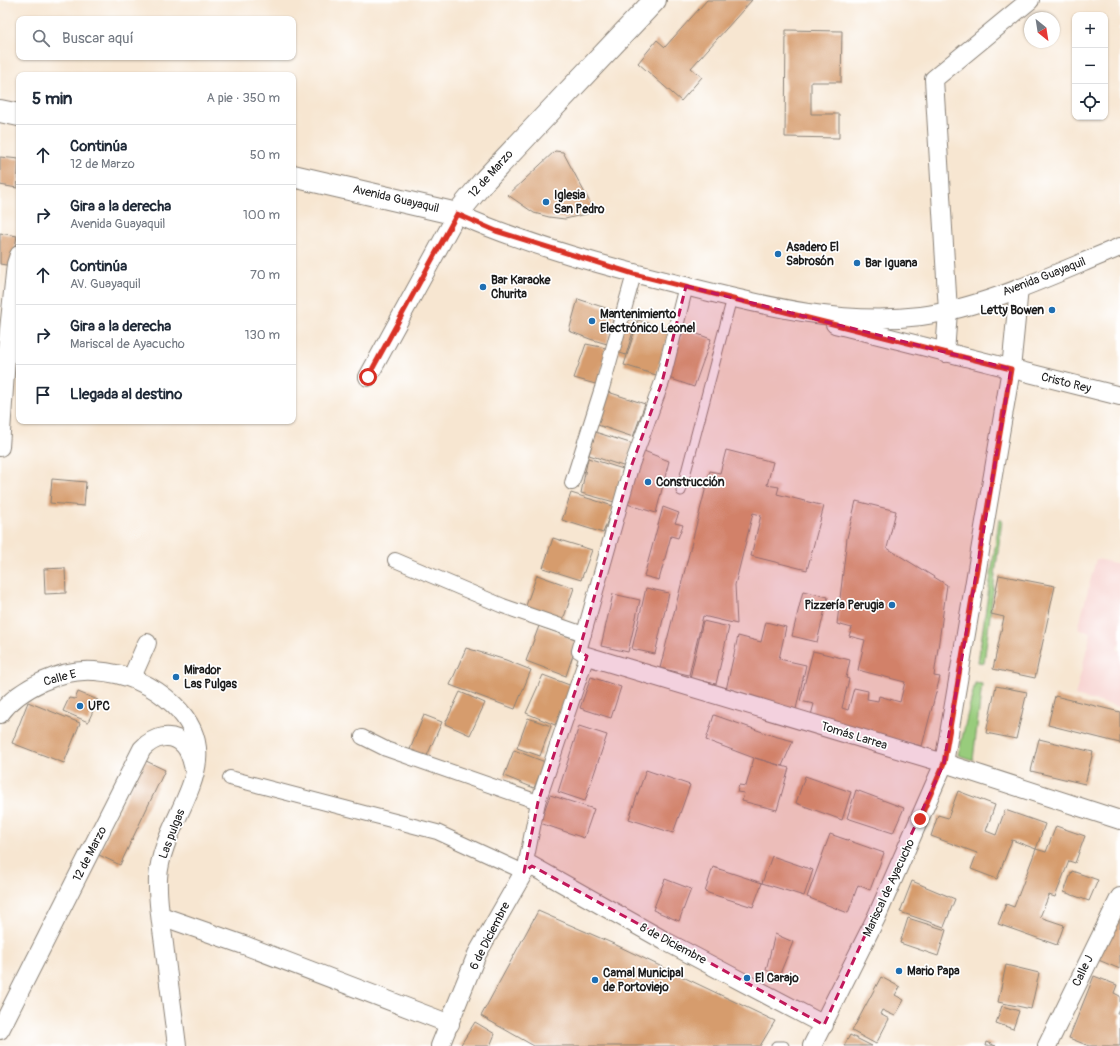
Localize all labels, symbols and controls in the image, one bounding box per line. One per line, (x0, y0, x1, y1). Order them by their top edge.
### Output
north arrow (1024, 12, 1060, 48)
map controls (1072, 12, 1108, 120)
button: + (1072, 12, 1108, 48)
search box (16, 16, 296, 60)
icon: search (30, 27, 52, 49)
text: Buscar aquí (62, 29, 134, 48)
button: − (1072, 48, 1108, 84)
button: locate (1072, 84, 1108, 120)
text: 5 min (32, 88, 72, 109)
text: A pie · 350 m (206, 90, 280, 106)
text: Continúa (70, 137, 127, 156)
icon: ahead (32, 144, 54, 166)
street label: 12 de Marzo (465, 146, 517, 201)
text: 50 m (250, 147, 280, 163)
text: 12 de Marzo (70, 156, 135, 172)
street label: Avenida Guayaquil (351, 182, 441, 216)
place label: Iglesia San Pedro (554, 188, 605, 217)
text: Gira a la derecha (70, 197, 171, 216)
marker: Iglesia San Pedro (541, 197, 551, 207)
icon: right (32, 204, 54, 226)
text: 100 m (243, 207, 280, 223)
text: Avenida Guayaquil (70, 216, 165, 232)
place label: Asadero El Sabrosón (786, 240, 839, 269)
marker: Asadero El Sabrosón (773, 249, 783, 259)
street label: Avenida Guayaquil (1000, 254, 1088, 300)
place label: Bar Iguana (865, 256, 918, 271)
text: Continúa (70, 257, 127, 276)
marker: Bar Iguana (852, 258, 862, 268)
icon: ahead (32, 264, 54, 286)
text: 70 m (250, 267, 280, 283)
place label: Bar Karaoke Churita (491, 273, 551, 302)
text: AV. Guayaquil (70, 276, 141, 292)
marker: Bar Karaoke Churita (478, 282, 488, 292)
place label: Letty Bowen (980, 303, 1044, 318)
marker: Letty Bowen (1047, 305, 1057, 315)
place label: Mantenimiento Electrónico Leonel (600, 307, 696, 336)
marker: Mantenimiento Electrónico Leonel (587, 316, 597, 326)
text: Gira a la derecha (70, 317, 171, 336)
icon: right (32, 324, 54, 346)
text: 130 m (244, 327, 280, 343)
text: Mariscal de Ayacucho (70, 336, 185, 352)
route start (359, 368, 377, 386)
street label: Cristo Rey (1039, 370, 1093, 396)
icon: arrive (32, 384, 54, 406)
text: Llegada al destino (70, 385, 182, 404)
place label: Construcción (656, 475, 725, 490)
marker: Construcción (643, 477, 653, 487)
place label: Pizzería Perugia (804, 598, 884, 613)
marker: Pizzería Perugia (887, 600, 897, 610)
place label: Mirador Las Pulgas (184, 663, 237, 692)
street label: Calle E (42, 666, 78, 690)
marker: Mirador Las Pulgas (171, 672, 181, 682)
place label: UPC (88, 699, 111, 714)
marker: UPC (75, 701, 85, 711)
street label: Tomás Larrea (819, 719, 889, 753)
street label: Las pulgas (156, 807, 189, 861)
route end (911, 810, 929, 828)
street label: 12 de Marzo (70, 823, 110, 884)
street label: Mariscal de Ayacucho (860, 836, 918, 939)
street label: 6 de Diciembre (466, 899, 514, 973)
street label: 8 de Diciembre (637, 920, 709, 968)
street label: Calle J (1069, 953, 1097, 989)
place label: Mario Papa (907, 964, 960, 979)
place label: Camal Municipal de Portoviejo (603, 966, 684, 995)
marker: Mario Papa (894, 966, 904, 976)
place label: El Carajo (755, 971, 799, 986)
marker: El Carajo (742, 973, 752, 983)
marker: Camal Municipal de Portoviejo (590, 975, 600, 985)

